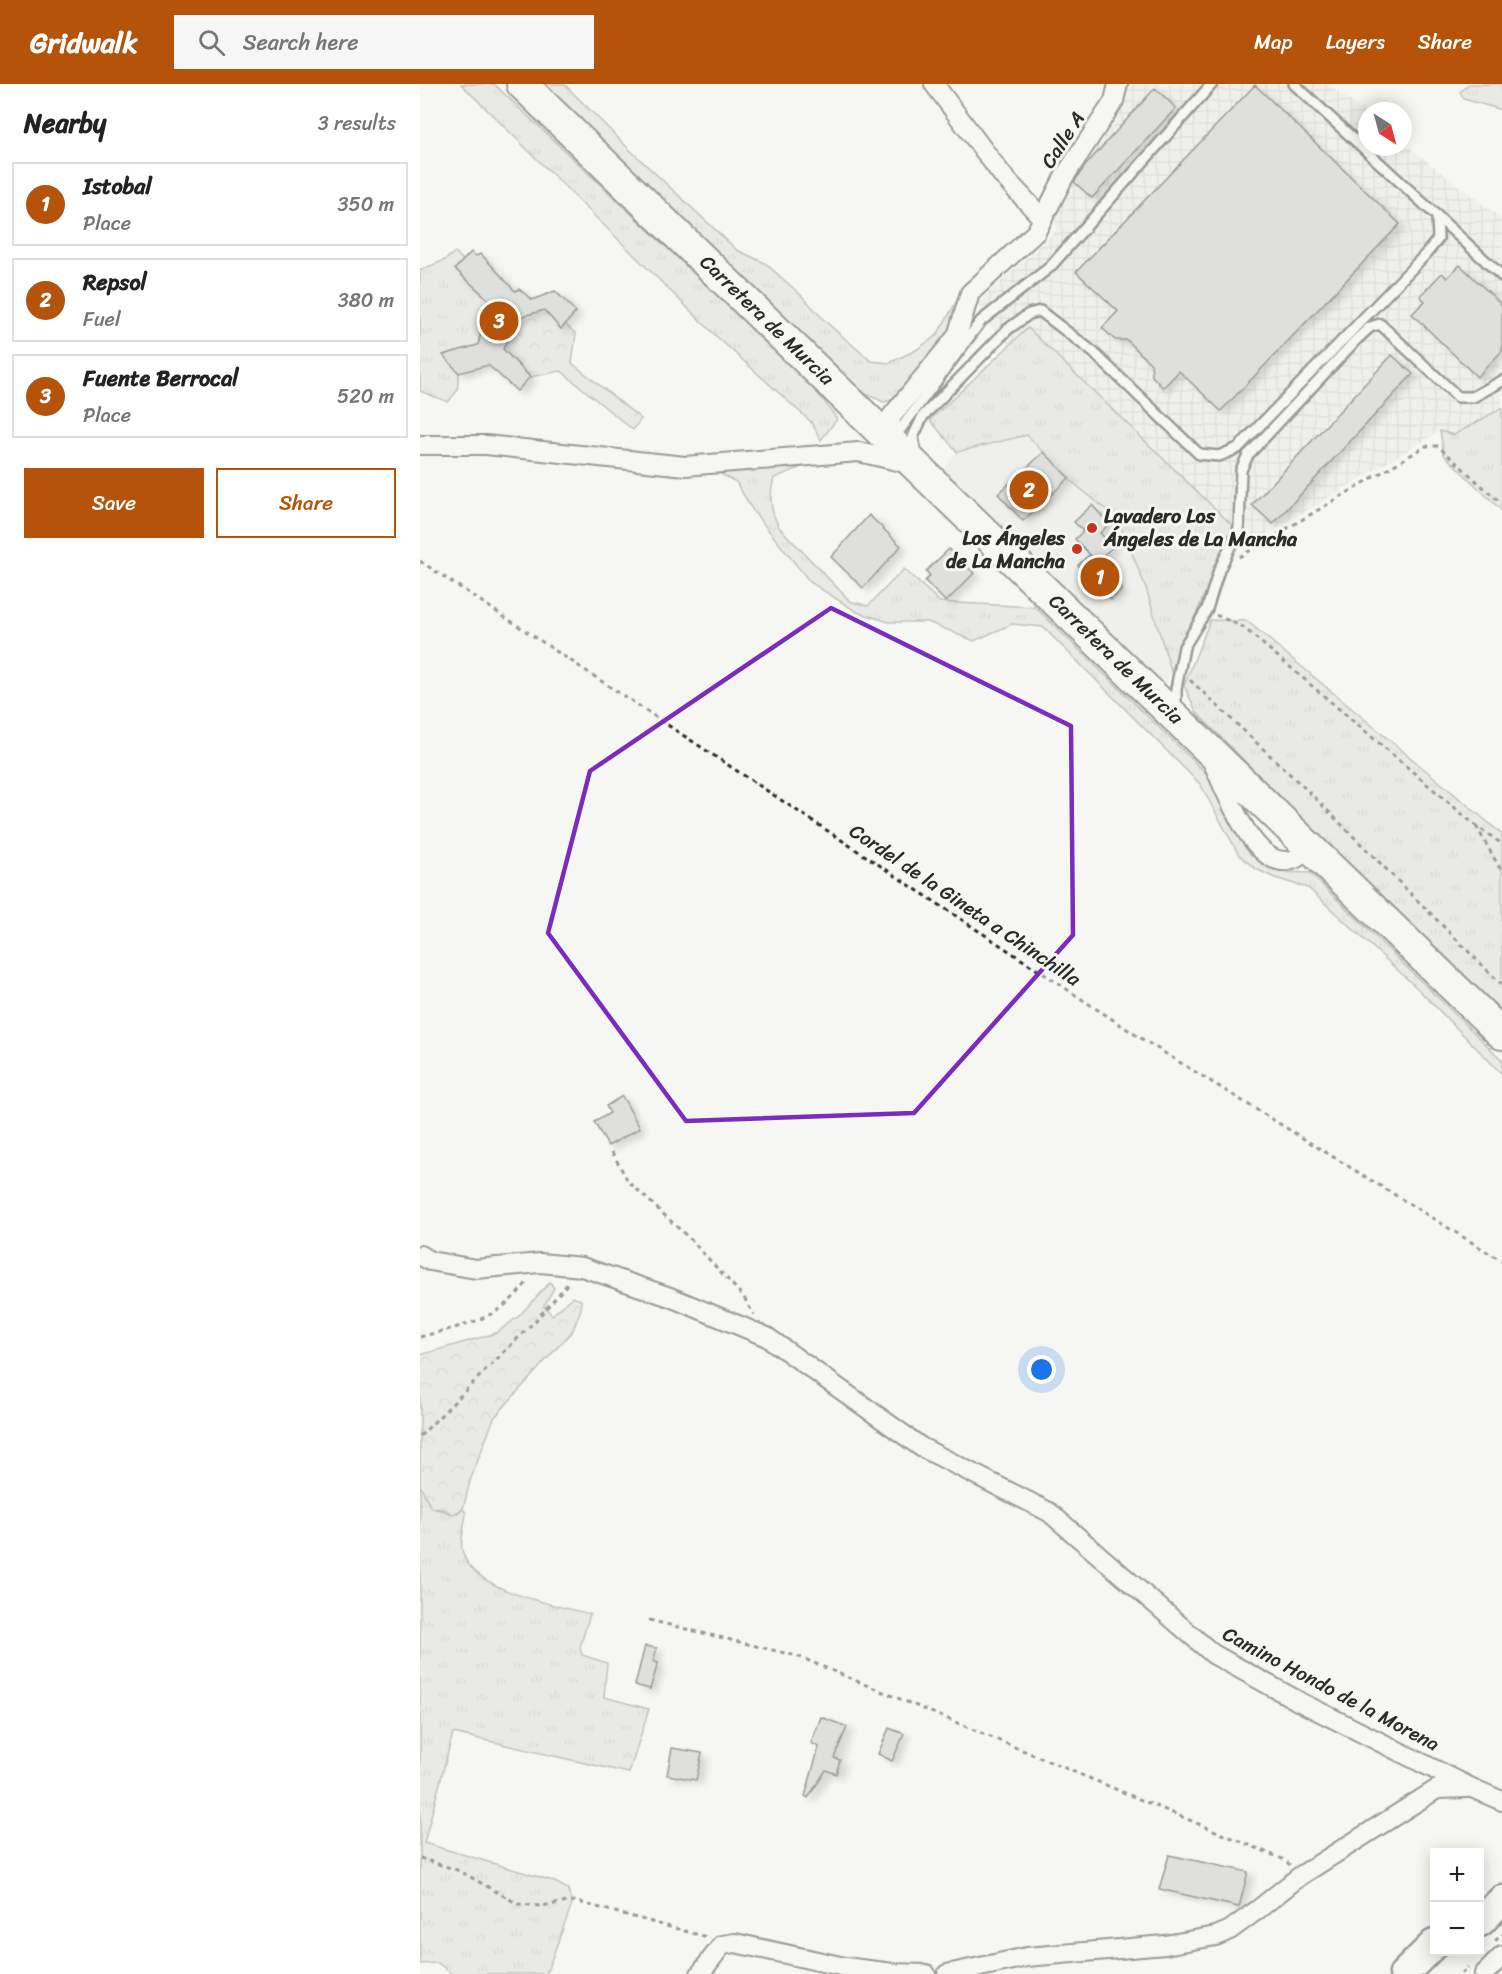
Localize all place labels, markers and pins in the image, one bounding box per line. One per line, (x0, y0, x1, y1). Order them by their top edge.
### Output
pin: 3 (480, 298, 518, 344)
pin: 2 (1010, 468, 1048, 512)
place label: Lavadero Los Ángeles de La Mancha (1103, 499, 1298, 557)
place label: Los Ángeles de La Mancha (946, 521, 1066, 579)
marker: Lavadero Los Ángeles de La Mancha (1085, 521, 1099, 535)
marker: Los Ángeles de La Mancha (1070, 542, 1084, 556)
pin: 1 (1080, 554, 1120, 600)

